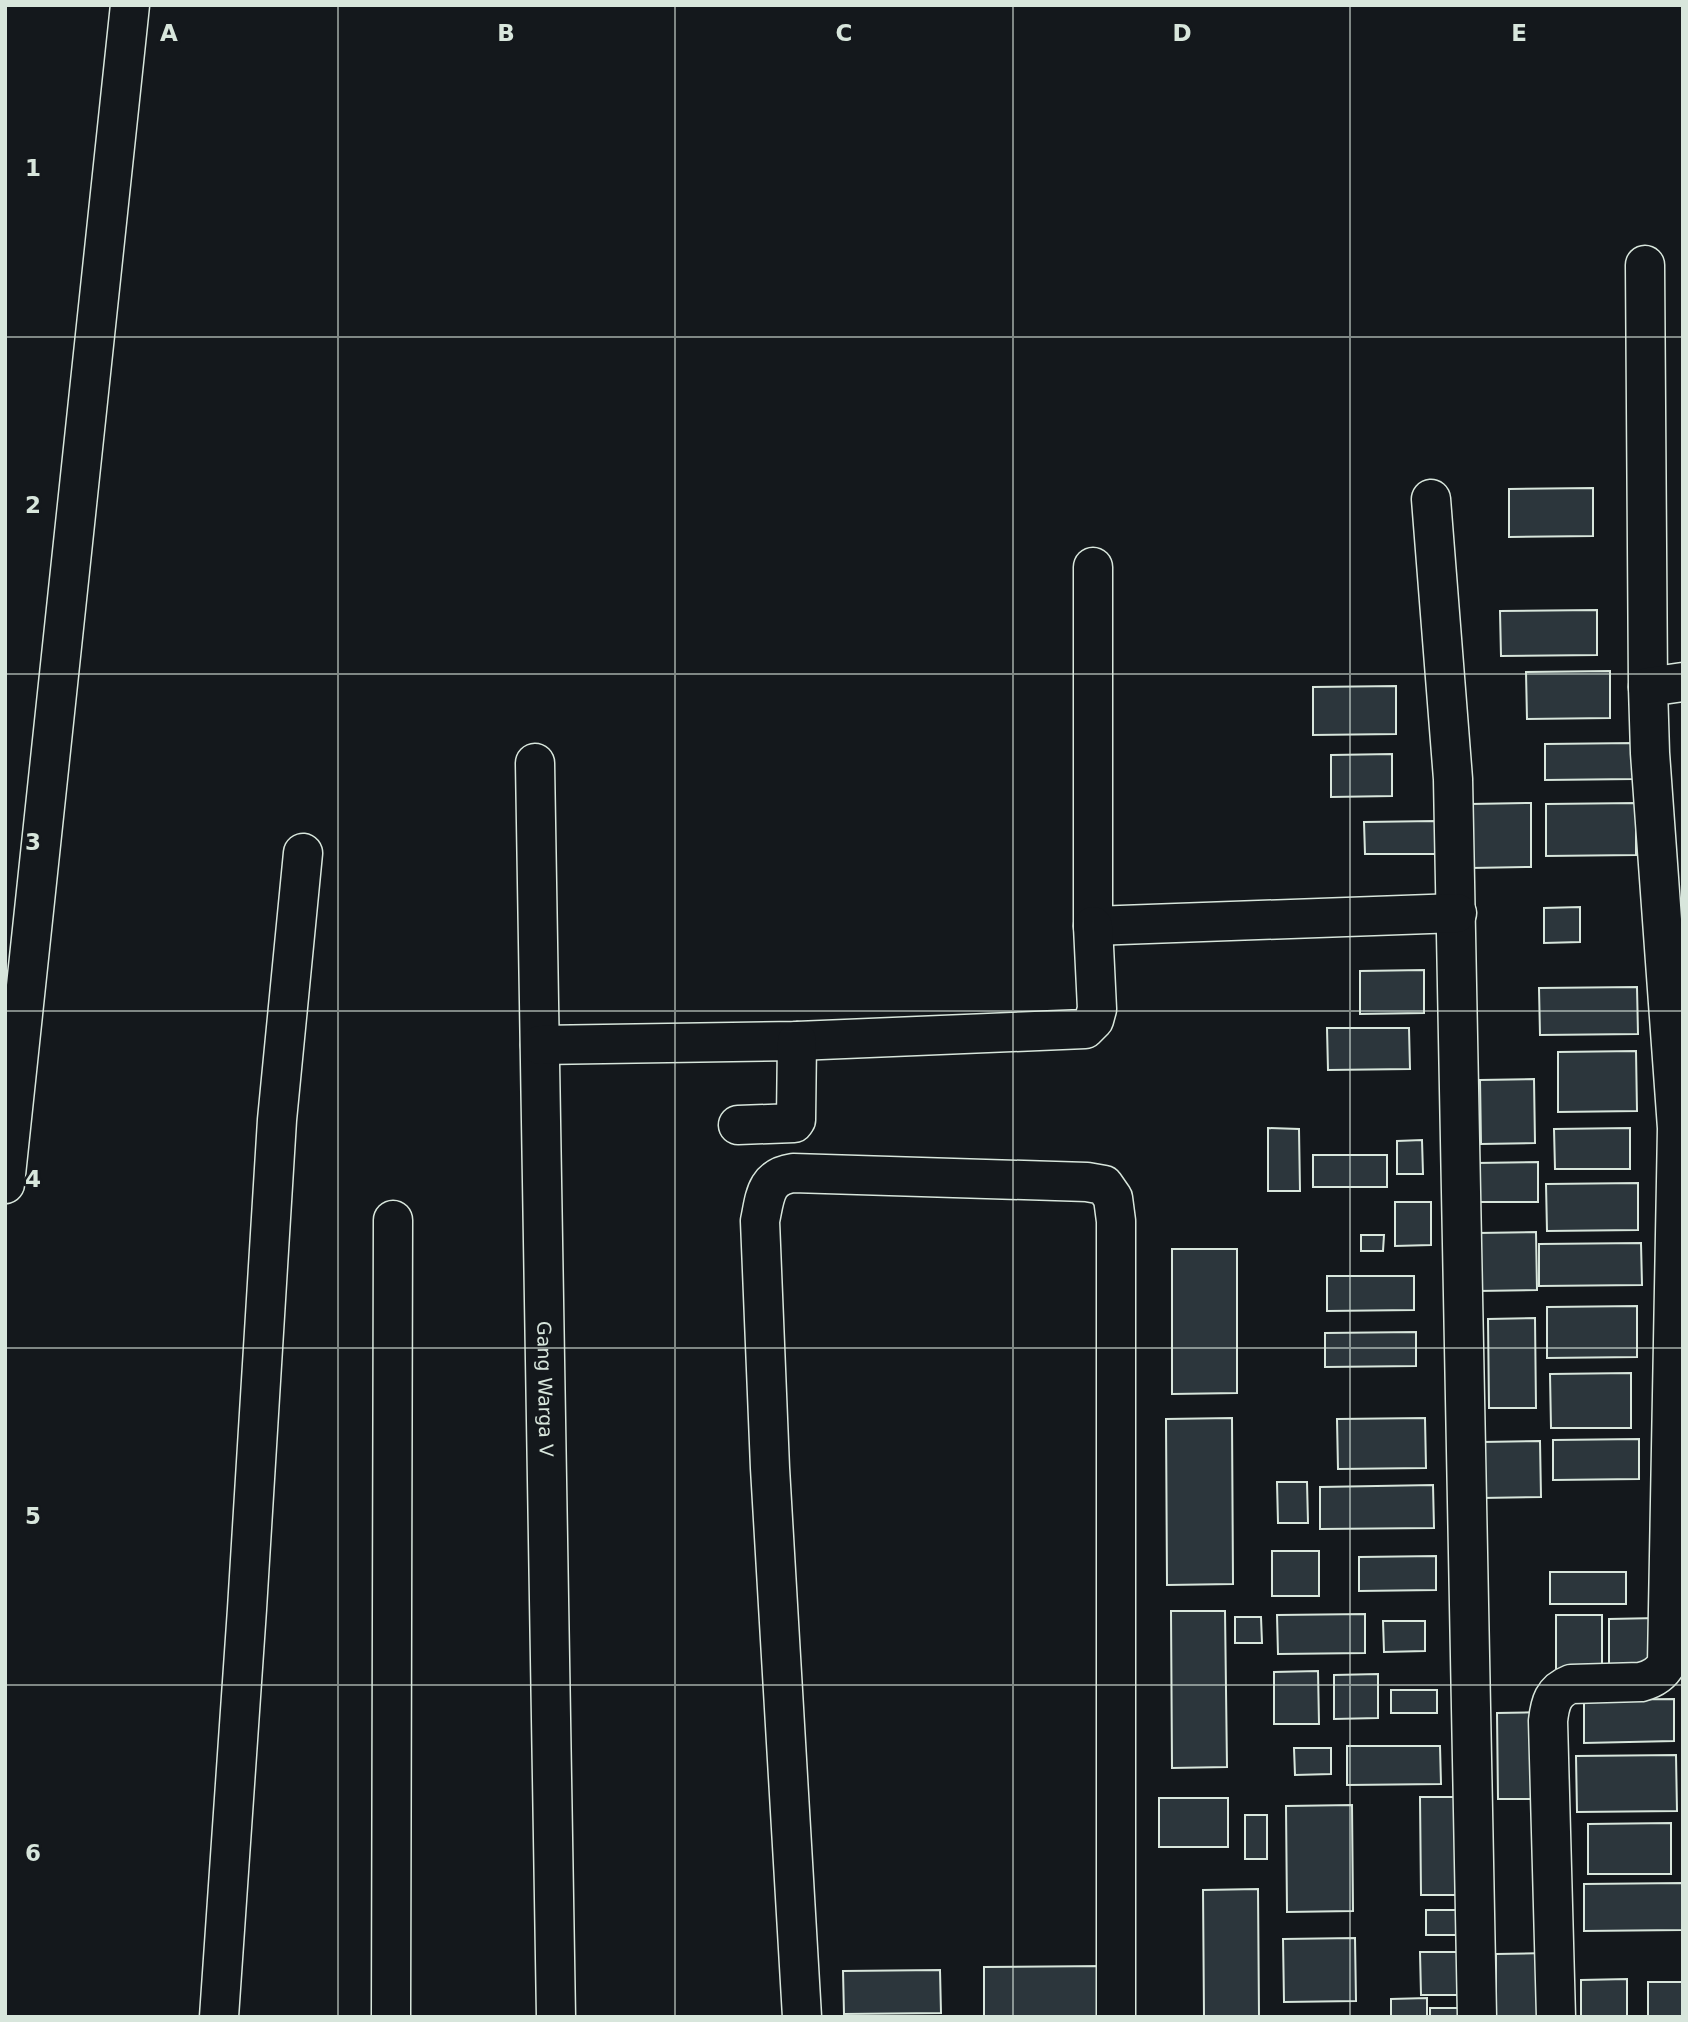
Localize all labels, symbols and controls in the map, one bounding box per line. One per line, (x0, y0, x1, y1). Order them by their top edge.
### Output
text: A (160, 20, 178, 46)
text: B (497, 20, 515, 46)
text: C (836, 20, 852, 46)
text: D (1172, 20, 1192, 46)
text: E (1511, 20, 1527, 46)
text: 1 (25, 155, 41, 181)
text: 2 (25, 492, 41, 518)
text: 3 (25, 829, 41, 855)
text: 4 (25, 1166, 41, 1192)
street label: Gang Warga V (533, 1321, 558, 1457)
text: 5 (25, 1503, 41, 1529)
text: 6 (25, 1840, 41, 1866)

